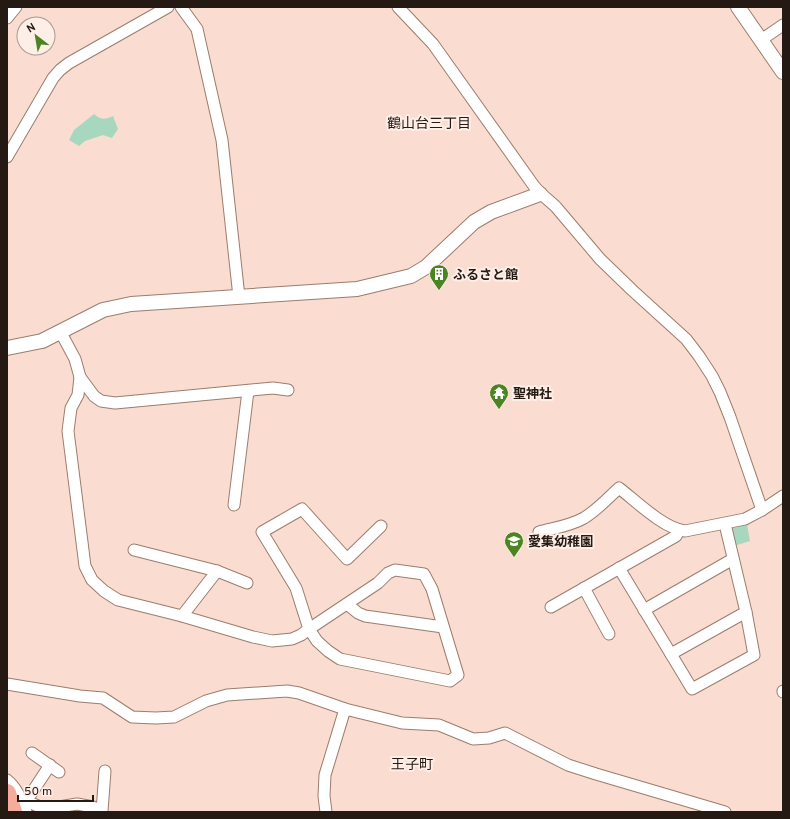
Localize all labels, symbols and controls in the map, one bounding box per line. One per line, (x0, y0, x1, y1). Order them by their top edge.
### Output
north arrow (16, 16, 56, 56)
text: N (24, 20, 38, 36)
district label: 鶴山台三丁目 (387, 115, 471, 133)
building icon: ふるさと館 (428, 263, 450, 291)
place label: ふるさと館 (453, 268, 518, 284)
temple icon: 聖神社 (488, 382, 510, 410)
place label: 聖神社 (513, 386, 552, 403)
school or university icon: 愛集幼稚園 (503, 530, 525, 558)
place label: 愛集幼稚園 (528, 534, 593, 551)
district label: 王子町 (391, 757, 433, 774)
scale bar (18, 777, 93, 803)
text: 50 m (24, 784, 52, 800)

